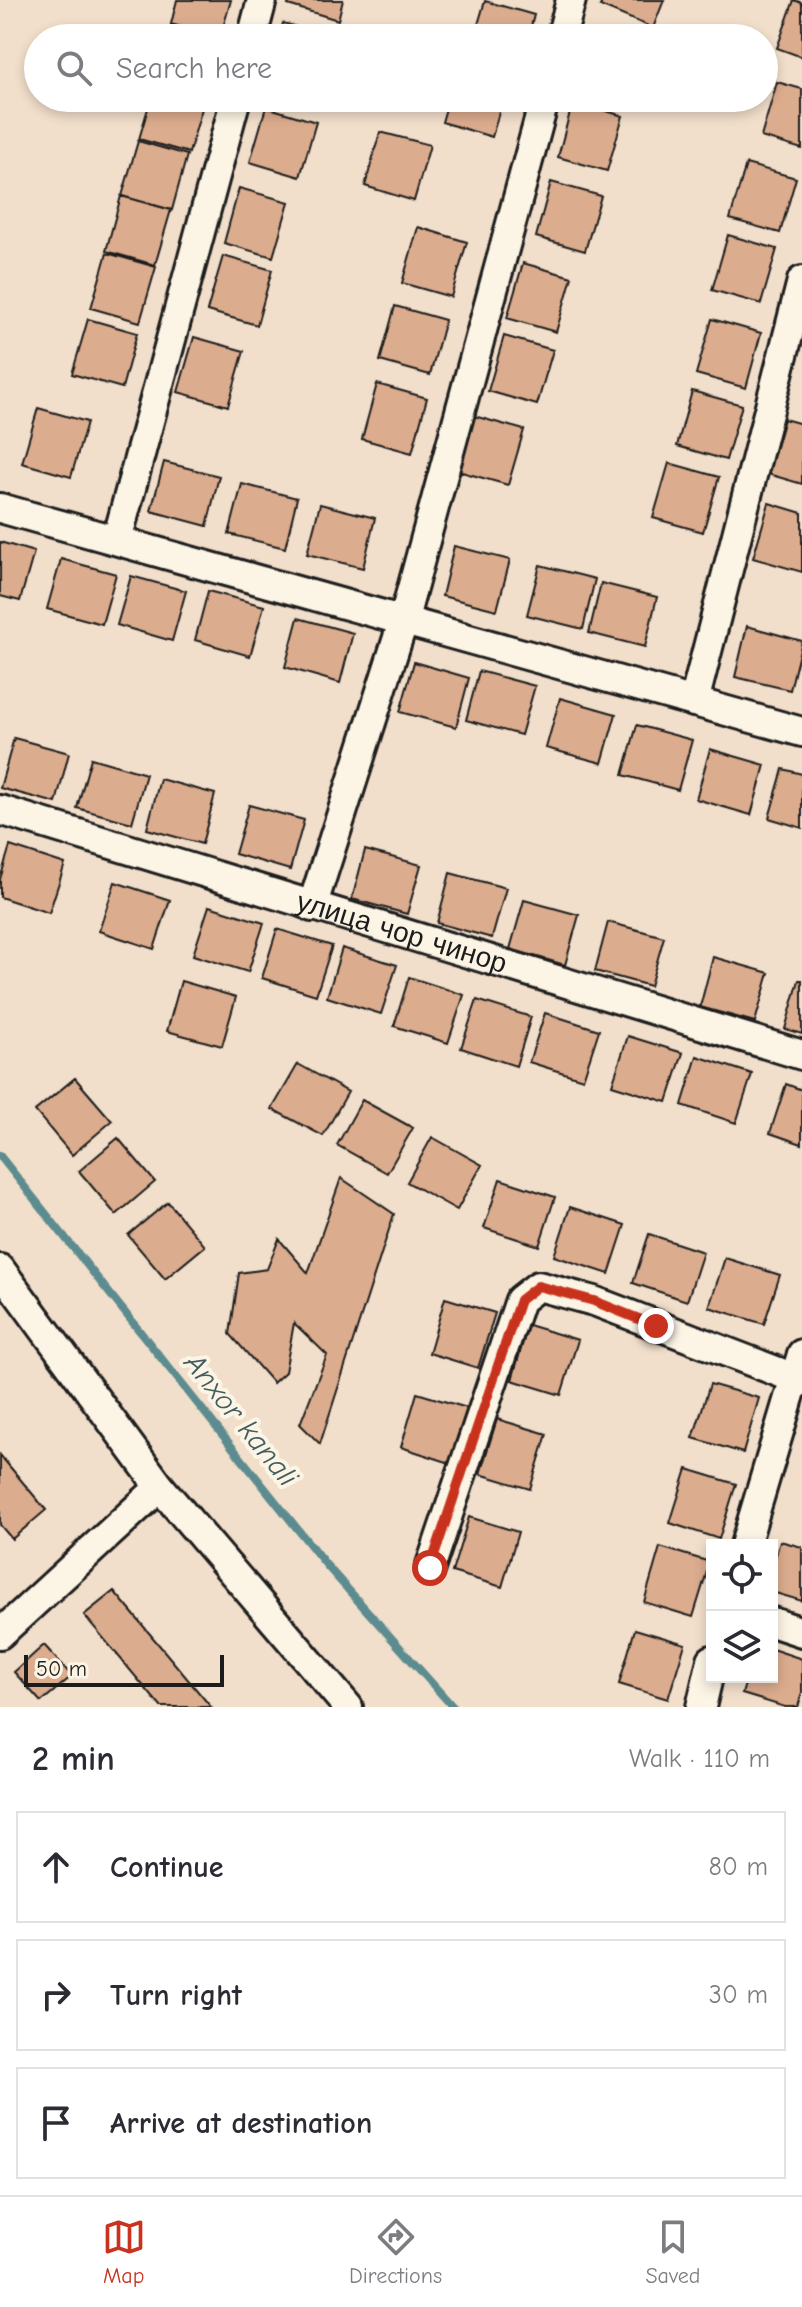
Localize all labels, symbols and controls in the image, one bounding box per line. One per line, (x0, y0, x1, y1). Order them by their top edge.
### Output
search box (24, 24, 778, 112)
icon: search (52, 46, 96, 90)
text: Search here (116, 51, 272, 86)
street label: улица чор чинор (293, 886, 511, 980)
route end (638, 1308, 674, 1344)
water label: Anxor kanali (176, 1346, 306, 1495)
map controls (706, 1539, 778, 1683)
button: locate (706, 1539, 778, 1611)
route start (412, 1550, 448, 1586)
button: layers (706, 1611, 778, 1683)
scale bar (24, 1651, 224, 1687)
text: 50 m (36, 1656, 87, 1682)
text: 2 min (32, 1739, 115, 1779)
text: Walk · 110 m (629, 1744, 770, 1774)
icon: ahead (34, 1845, 78, 1889)
text: Continue (110, 1850, 224, 1885)
text: 80 m (709, 1852, 768, 1882)
icon: right (34, 1973, 78, 2017)
text: Turn right (110, 1978, 242, 2013)
text: 30 m (709, 1980, 768, 2010)
icon: arrive (34, 2101, 78, 2145)
text: Arrive at destination (110, 2106, 372, 2141)
tab: Map (102, 2215, 146, 2289)
tab: Directions (349, 2215, 442, 2289)
tab: Saved (645, 2215, 700, 2289)

